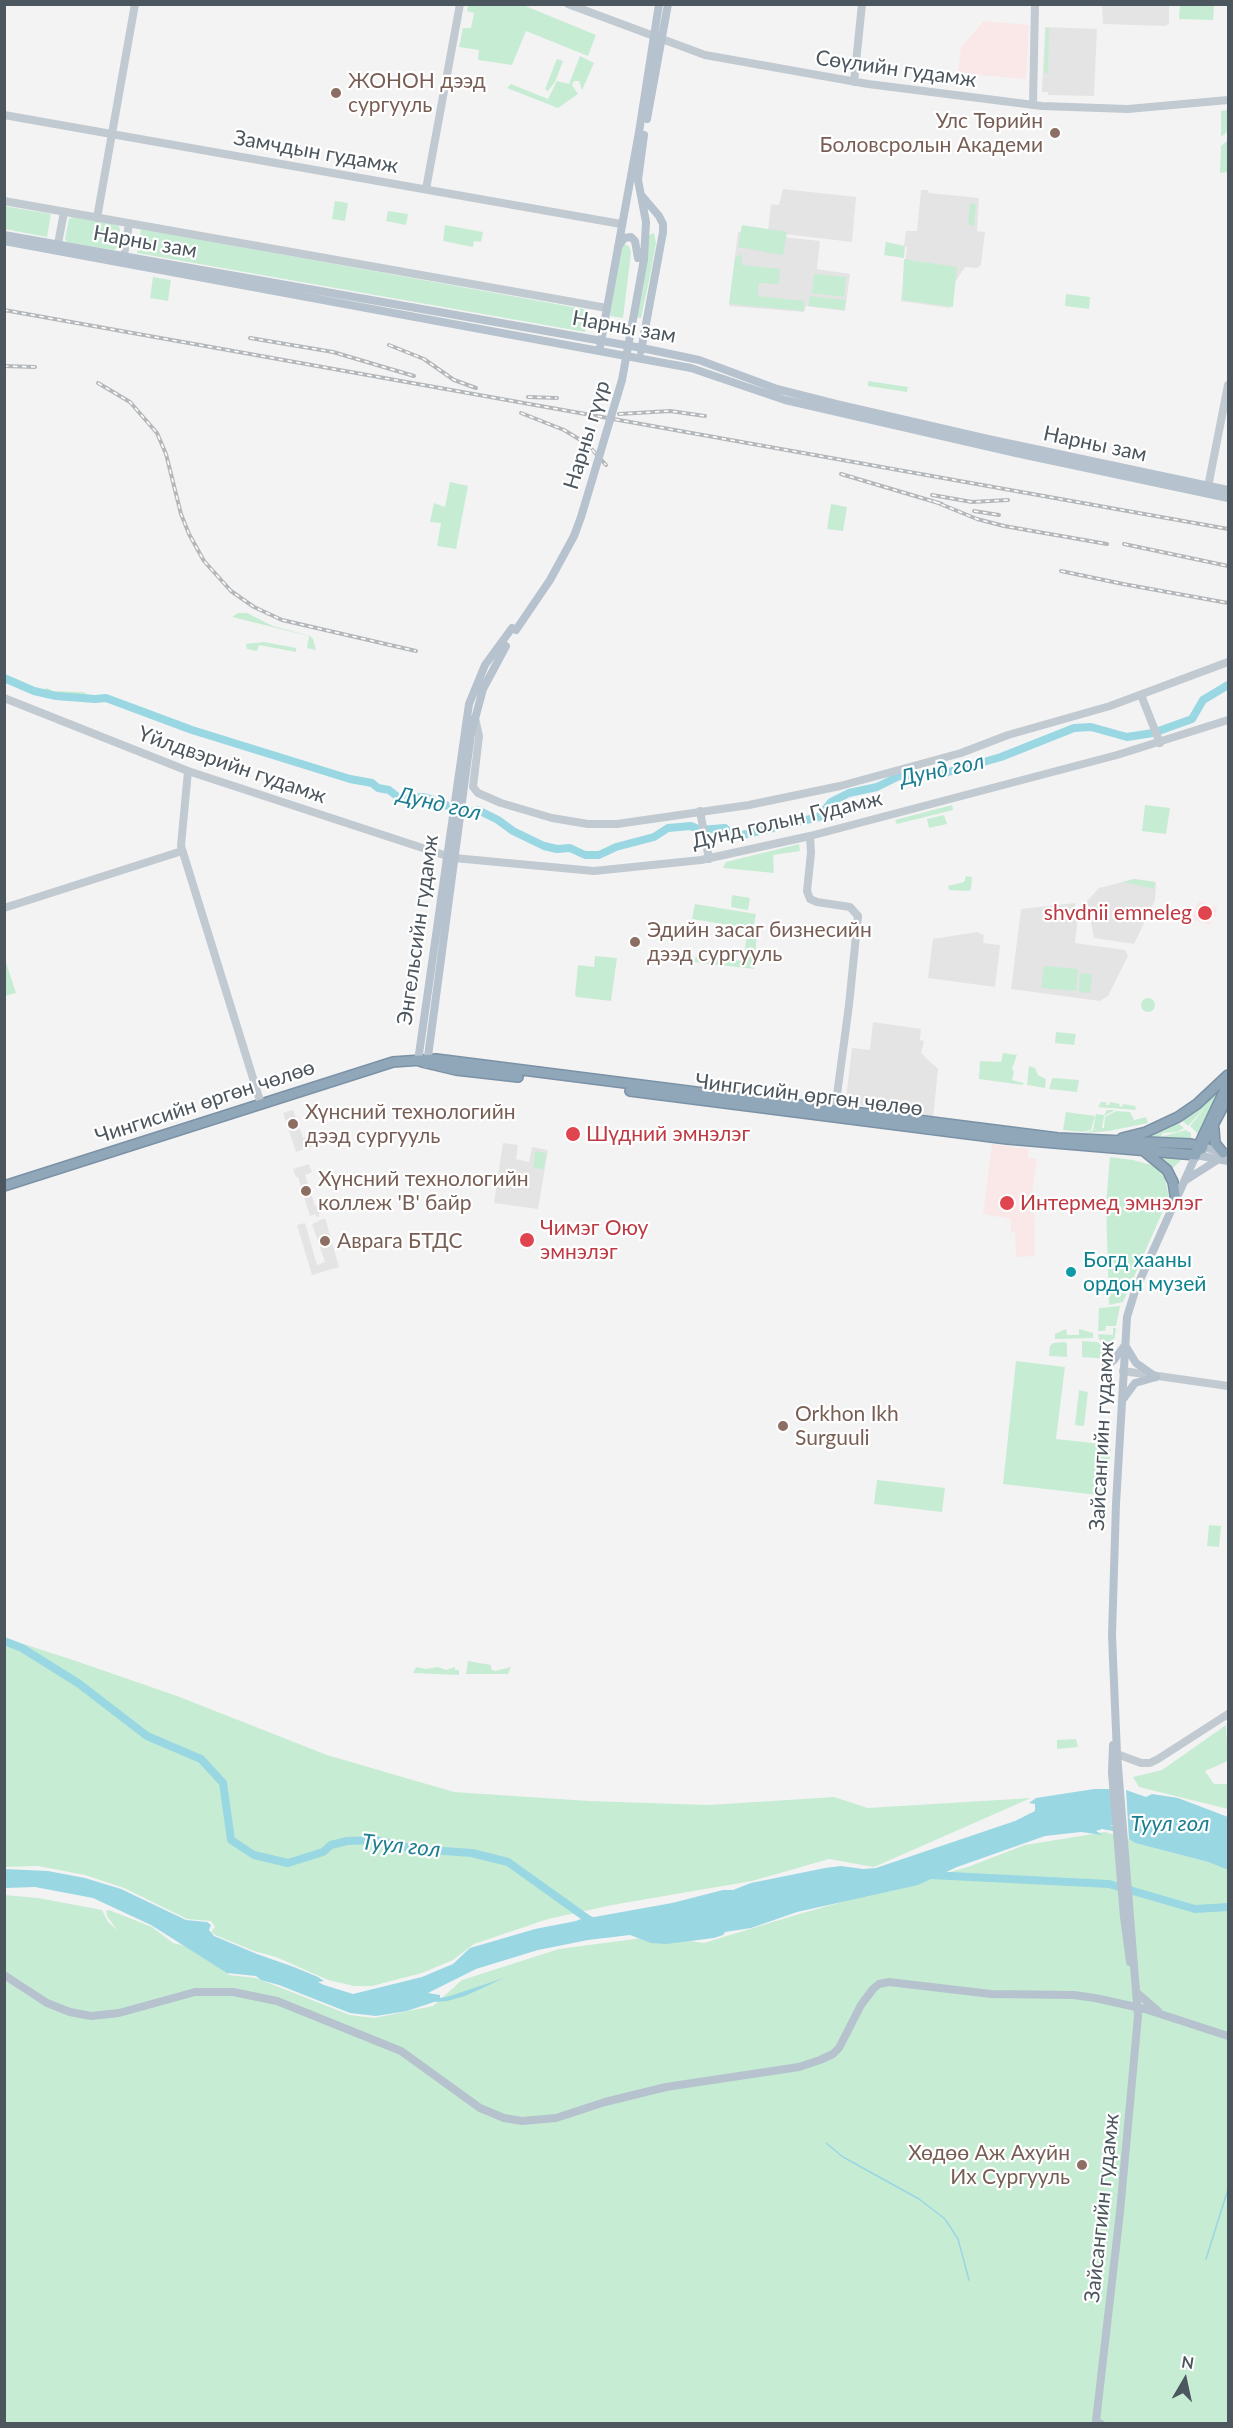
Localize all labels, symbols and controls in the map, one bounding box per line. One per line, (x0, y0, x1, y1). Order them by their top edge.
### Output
street label: Сөүлийн гудамж (814, 45, 978, 93)
place label: ЖОНОН дээд сургууль (348, 68, 486, 118)
marker: ЖОНОН дээд сургууль (329, 86, 343, 100)
place label: Улс Төрийн Боловсролын Академи (820, 108, 1043, 158)
street label: Замчдын гудамж (232, 125, 400, 179)
marker: Улс Төрийн Боловсролын Академи (1048, 126, 1062, 140)
street label: Нарны зам (91, 220, 199, 264)
street label: Нарны зам (570, 305, 678, 349)
street label: Нарны гүүр (559, 378, 615, 492)
street label: Нарны зам (1041, 421, 1149, 467)
street label: Yйлдвэрийн гудамж (135, 721, 329, 809)
water label: Дунд гол (897, 748, 987, 792)
water label: Дунд гол (394, 782, 484, 826)
street label: Дунд голын Гудамж (689, 786, 885, 854)
street label: Энгельсийн гудамж (392, 833, 444, 1027)
place label: shvdnii emneleg (1044, 900, 1192, 926)
marker: shvdnii emneleg (1196, 904, 1214, 922)
place label: Эдийн засаг бизнесийн дээд сургууль (647, 917, 872, 967)
marker: Эдийн засаг бизнесийн дээд сургууль (628, 935, 642, 949)
street label: Чингисийн өргөн чөлөө (92, 1055, 318, 1149)
street label: Чингисийн өргөн чөлөө (694, 1069, 924, 1121)
place label: Хүнсний технологийн дээд сургууль (305, 1099, 516, 1149)
marker: Хүнсний технологийн дээд сургууль (286, 1117, 300, 1131)
place label: Шүдний эмнэлэг (586, 1121, 750, 1147)
marker: Шүдний эмнэлэг (564, 1125, 582, 1143)
place label: Хүнсний технологийн коллеж 'B' байр (318, 1166, 529, 1216)
marker: Хүнсний технологийн коллеж 'B' байр (299, 1184, 313, 1198)
place label: Интермед эмнэлэг (1020, 1190, 1203, 1216)
marker: Интермед эмнэлэг (998, 1194, 1016, 1212)
place label: Чимэг Оюу эмнэлэг (540, 1215, 648, 1265)
place label: Аврага БТДС (337, 1228, 462, 1254)
marker: Чимэг Оюу эмнэлэг (518, 1231, 536, 1249)
marker: Аврага БТДС (318, 1234, 332, 1248)
place label: Богд хааны ордон музей (1083, 1247, 1206, 1297)
marker: Богд хааны ордон музей (1064, 1265, 1078, 1279)
street label: Зайсангийн гудамж (1084, 1340, 1120, 1532)
place label: Orkhon Ikh Surguuli (795, 1401, 899, 1451)
marker: Orkhon Ikh Surguuli (776, 1419, 790, 1433)
water label: Туул гол (1131, 1811, 1209, 1837)
water label: Туул гол (360, 1829, 442, 1863)
street label: Зайсангийн гудамж (1080, 2112, 1124, 2304)
place label: Хөдөө Аж Ахуйн Их Сургууль (908, 2140, 1070, 2190)
marker: Хөдөө Аж Ахуйн Их Сургууль (1075, 2158, 1089, 2172)
north arrow (1155, 2350, 1215, 2410)
text: N (1180, 2351, 1195, 2372)

